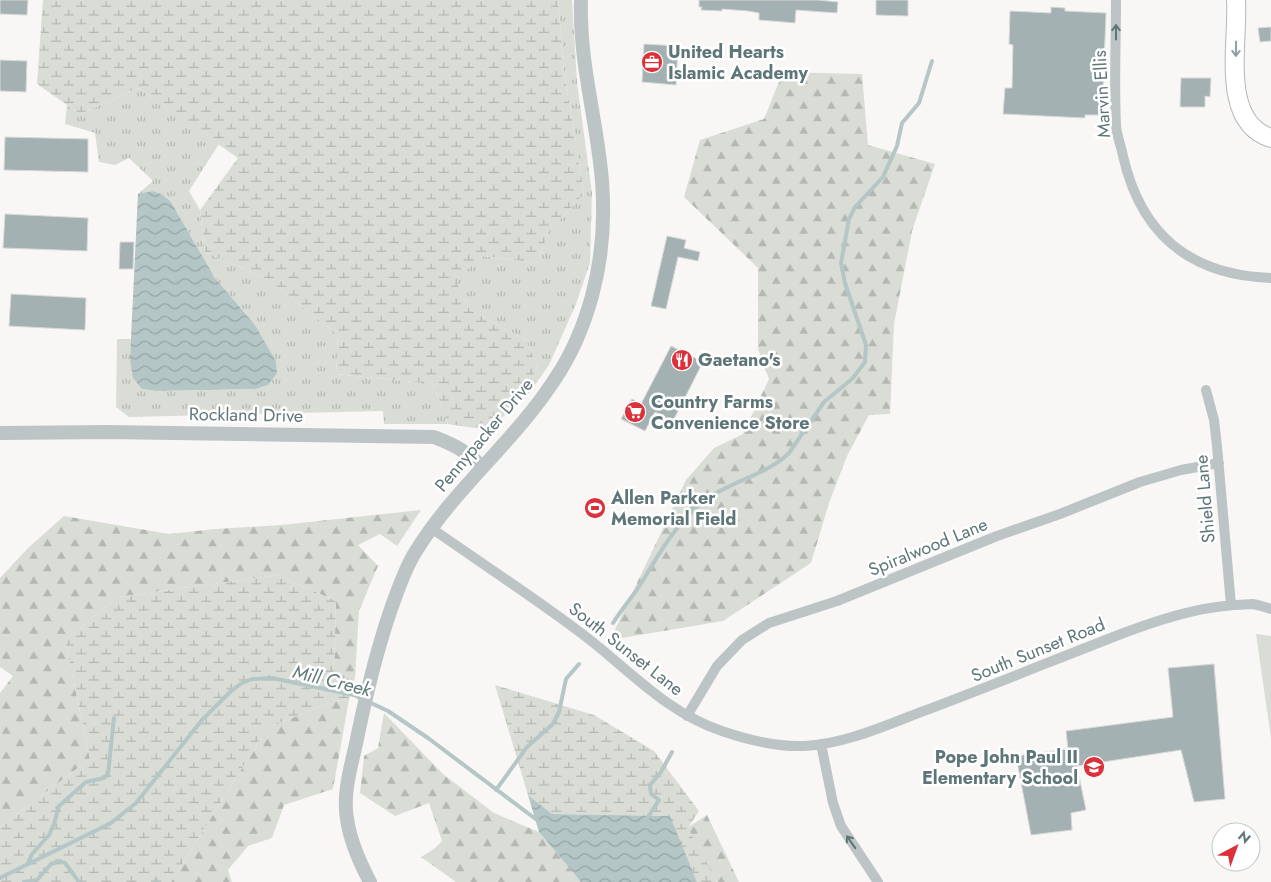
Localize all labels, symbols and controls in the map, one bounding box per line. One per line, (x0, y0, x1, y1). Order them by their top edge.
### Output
one-way arrow (1111, 24, 1121, 40)
place label: United Hearts Islamic Academy (668, 39, 808, 86)
one-way arrow (1231, 40, 1241, 56)
office icon: United Hearts Islamic Academy (640, 50, 664, 74)
street label: Marvin Ellis (1087, 50, 1117, 138)
place label: Gaetano's (698, 347, 780, 373)
restaurant icon: Gaetano's (670, 348, 694, 372)
street label: Pennypacker Drive (429, 372, 539, 498)
place label: Country Farms Convenience Store (651, 389, 810, 436)
supermarket icon: Country Farms Convenience Store (623, 400, 647, 424)
street label: Rockland Drive (189, 401, 303, 429)
street label: Shield Lane (1188, 454, 1222, 544)
place label: Allen Parker Memorial Field (610, 485, 736, 532)
sports icon: Allen Parker Memorial Field (583, 496, 607, 520)
street label: Spiralwood Lane (864, 511, 992, 583)
street label: South Sunset Lane (563, 596, 689, 702)
street label: South Sunset Road (967, 611, 1109, 689)
water label: Mill Creek (290, 658, 375, 703)
place label: Pope John Paul II Elementary School (922, 744, 1078, 791)
school or university icon: Pope John Paul II Elementary School (1082, 755, 1106, 779)
north arrow (1211, 822, 1261, 872)
text: N (1234, 826, 1255, 848)
one-way arrow (846, 835, 856, 849)

